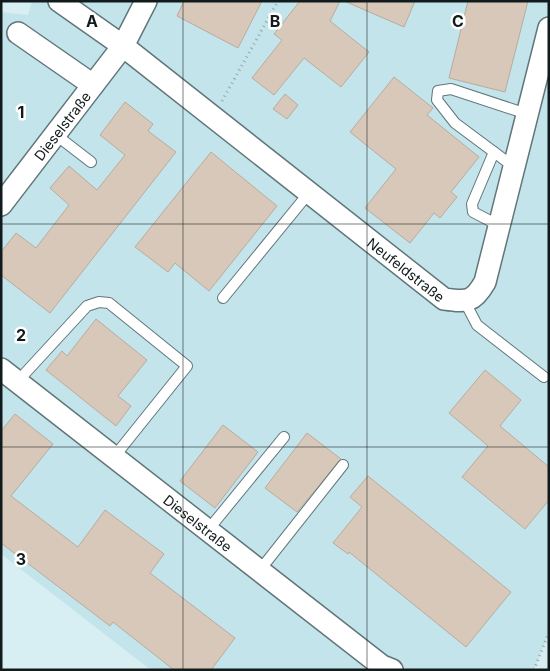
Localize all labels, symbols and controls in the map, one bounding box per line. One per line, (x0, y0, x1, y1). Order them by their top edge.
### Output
text: A (86, 11, 98, 31)
text: B (270, 11, 280, 31)
text: C (452, 11, 464, 31)
street label: Dieselstraße (30, 88, 94, 164)
text: 1 (18, 102, 24, 122)
street label: Neufeldstraße (364, 234, 448, 305)
text: 2 (16, 325, 26, 345)
street label: Dieselstraße (160, 491, 236, 555)
text: 3 (16, 549, 26, 569)

